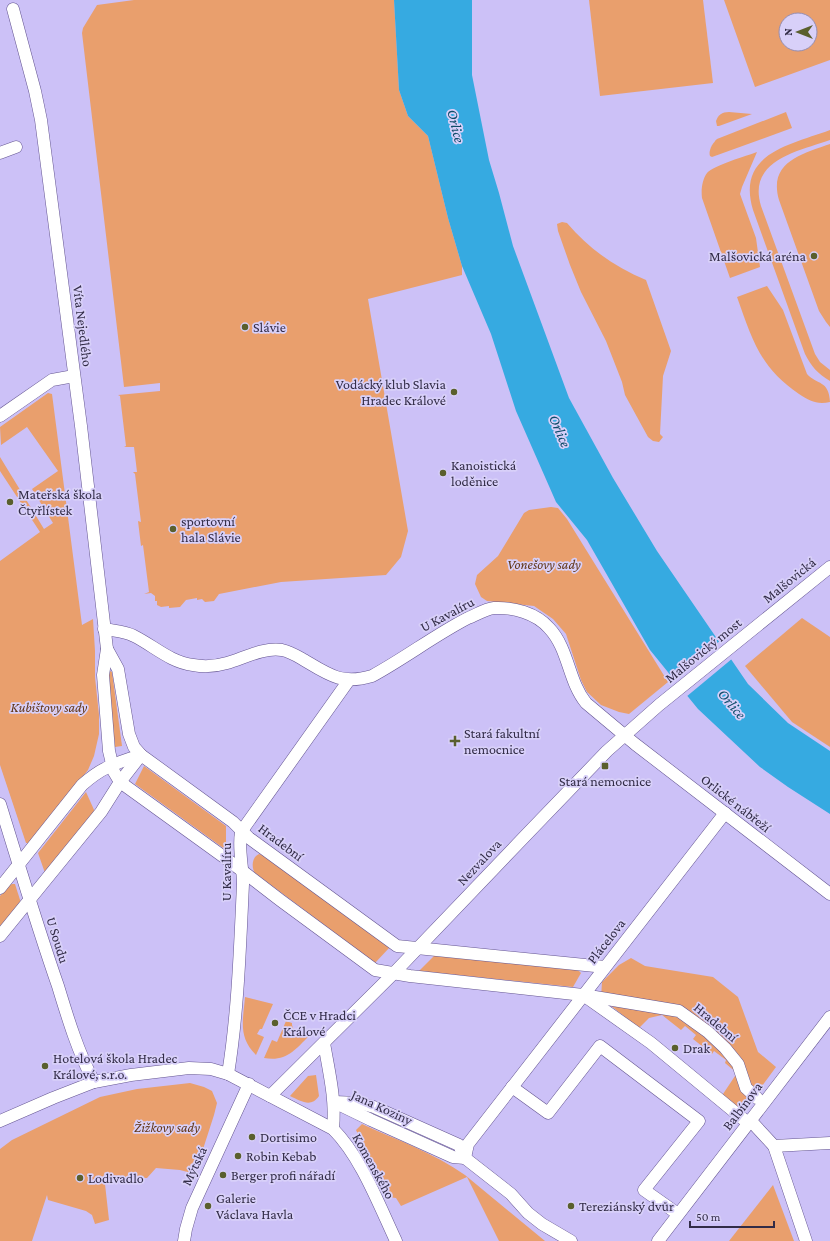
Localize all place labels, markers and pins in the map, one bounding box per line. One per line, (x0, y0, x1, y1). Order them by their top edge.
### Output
place label: Malšovická aréna (709, 248, 807, 264)
marker: Malšovická aréna (809, 251, 819, 261)
place label: Slávie (253, 319, 286, 335)
marker: Slávie (240, 322, 250, 332)
place label: Vodácký klub Slavia Hradec Králové (336, 376, 447, 408)
marker: Vodácký klub Slavia Hradec Králové (449, 387, 459, 397)
place label: Kanoistická loděnice (451, 457, 517, 489)
marker: Kanoistická loděnice (438, 468, 448, 478)
place label: Mateřská škola Čtyřlístek (18, 486, 103, 518)
marker: Mateřská škola Čtyřlístek (5, 497, 15, 507)
place label: sportovní hala Slávie (181, 513, 241, 545)
marker: sportovní hala Slávie (168, 524, 178, 534)
place label: Stará fakultní nemocnice (464, 725, 540, 757)
marker: Stará fakultní nemocnice (449, 735, 461, 747)
marker: Stará nemocnice (600, 761, 610, 771)
place label: Stará nemocnice (559, 773, 651, 789)
place label: ČCE v Hradci Králové (283, 1007, 356, 1039)
marker: ČCE v Hradci Králové (270, 1018, 280, 1028)
place label: Drak (683, 1040, 711, 1056)
marker: Drak (670, 1043, 680, 1053)
place label: Hotelová škola Hradec Králové, s.r.o. (53, 1050, 178, 1082)
marker: Hotelová škola Hradec Králové, s.r.o. (40, 1061, 50, 1071)
place label: Dortisimo (260, 1129, 317, 1145)
marker: Dortisimo (247, 1132, 257, 1142)
place label: Robin Kebab (246, 1148, 316, 1164)
marker: Robin Kebab (233, 1151, 243, 1161)
place label: Berger profi nářadí (231, 1167, 336, 1183)
place label: Lodivadlo (88, 1170, 144, 1186)
marker: Berger profi nářadí (218, 1170, 228, 1180)
marker: Lodivadlo (75, 1173, 85, 1183)
place label: Galerie Václava Havla (216, 1190, 294, 1222)
place label: Tereziánský dvůr (579, 1198, 674, 1214)
marker: Galerie Václava Havla (203, 1201, 213, 1211)
marker: Tereziánský dvůr (566, 1201, 576, 1211)

